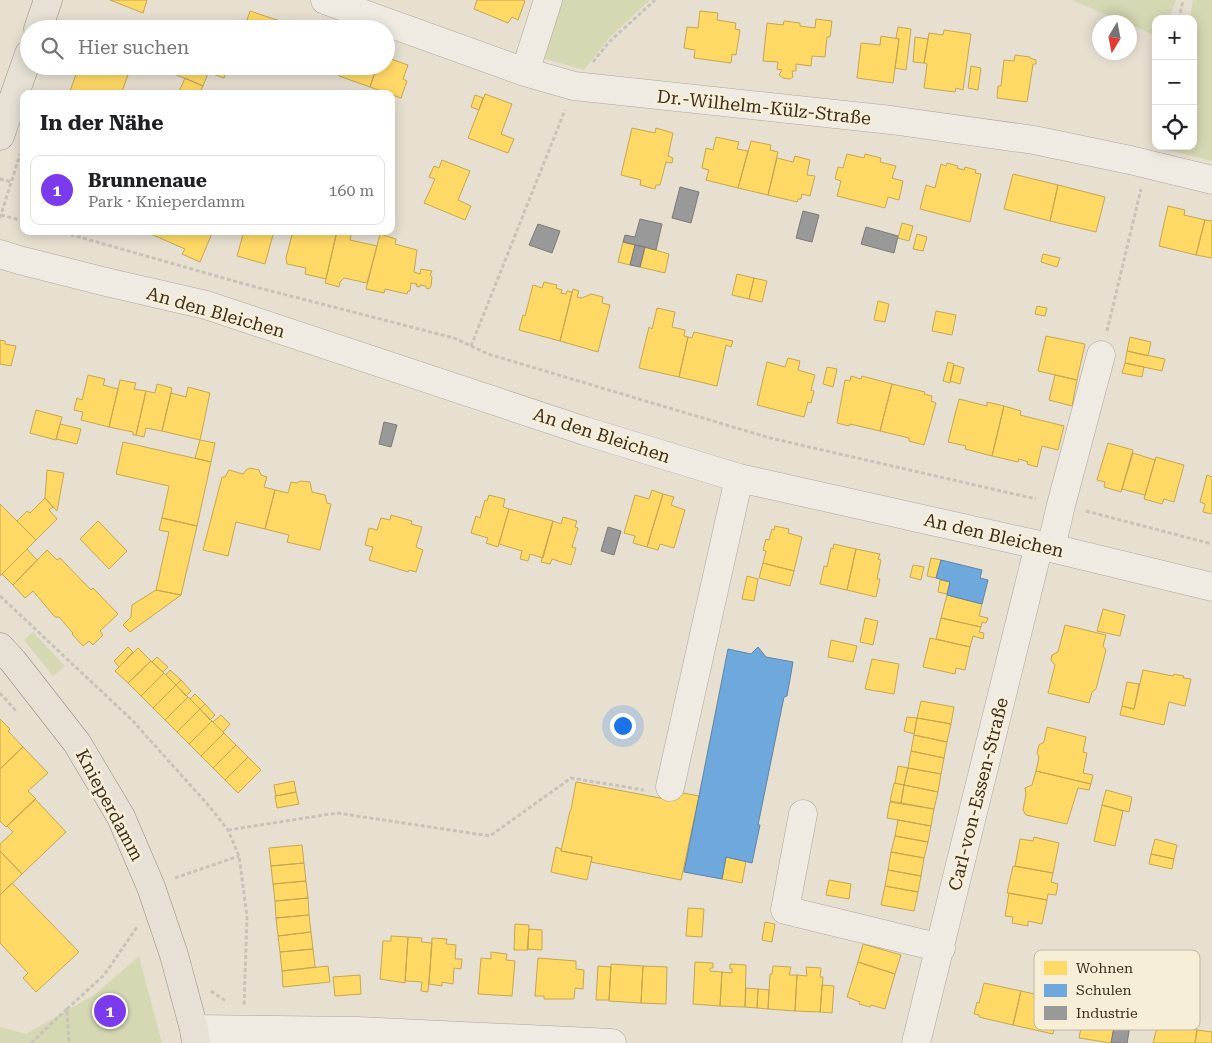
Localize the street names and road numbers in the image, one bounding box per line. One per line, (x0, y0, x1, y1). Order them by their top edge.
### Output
street label: Dr.-Wilhelm-Külz-Straße (656, 85, 872, 129)
street label: An den Bleichen (144, 282, 288, 342)
street label: An den Bleichen (531, 403, 673, 467)
street label: An den Bleichen (922, 509, 1066, 561)
street label: Carl-von-Essen-Straße (944, 695, 1012, 893)
street label: Knieperdamm (72, 746, 148, 864)

